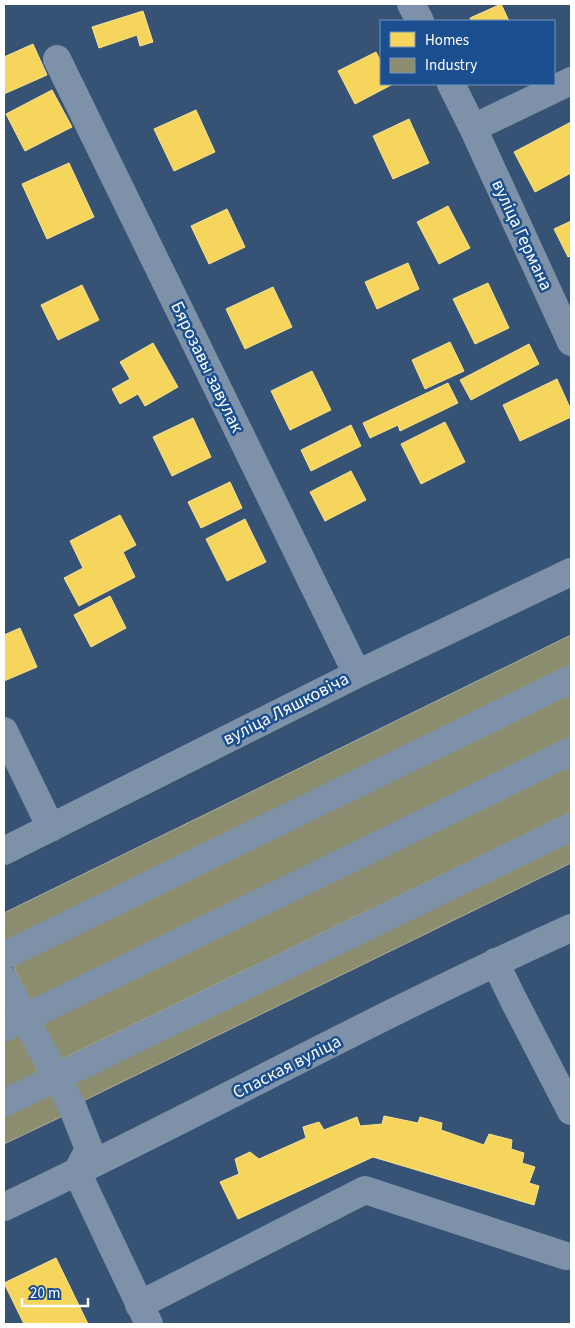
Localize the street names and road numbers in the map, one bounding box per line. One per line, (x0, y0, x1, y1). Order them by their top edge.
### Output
street label: вуліца Германа (485, 175, 559, 295)
street label: Бярозавы завулак (164, 297, 250, 437)
street label: вуліца Ляшковіча (219, 666, 353, 752)
street label: Спаская вуліца (228, 1029, 346, 1105)

